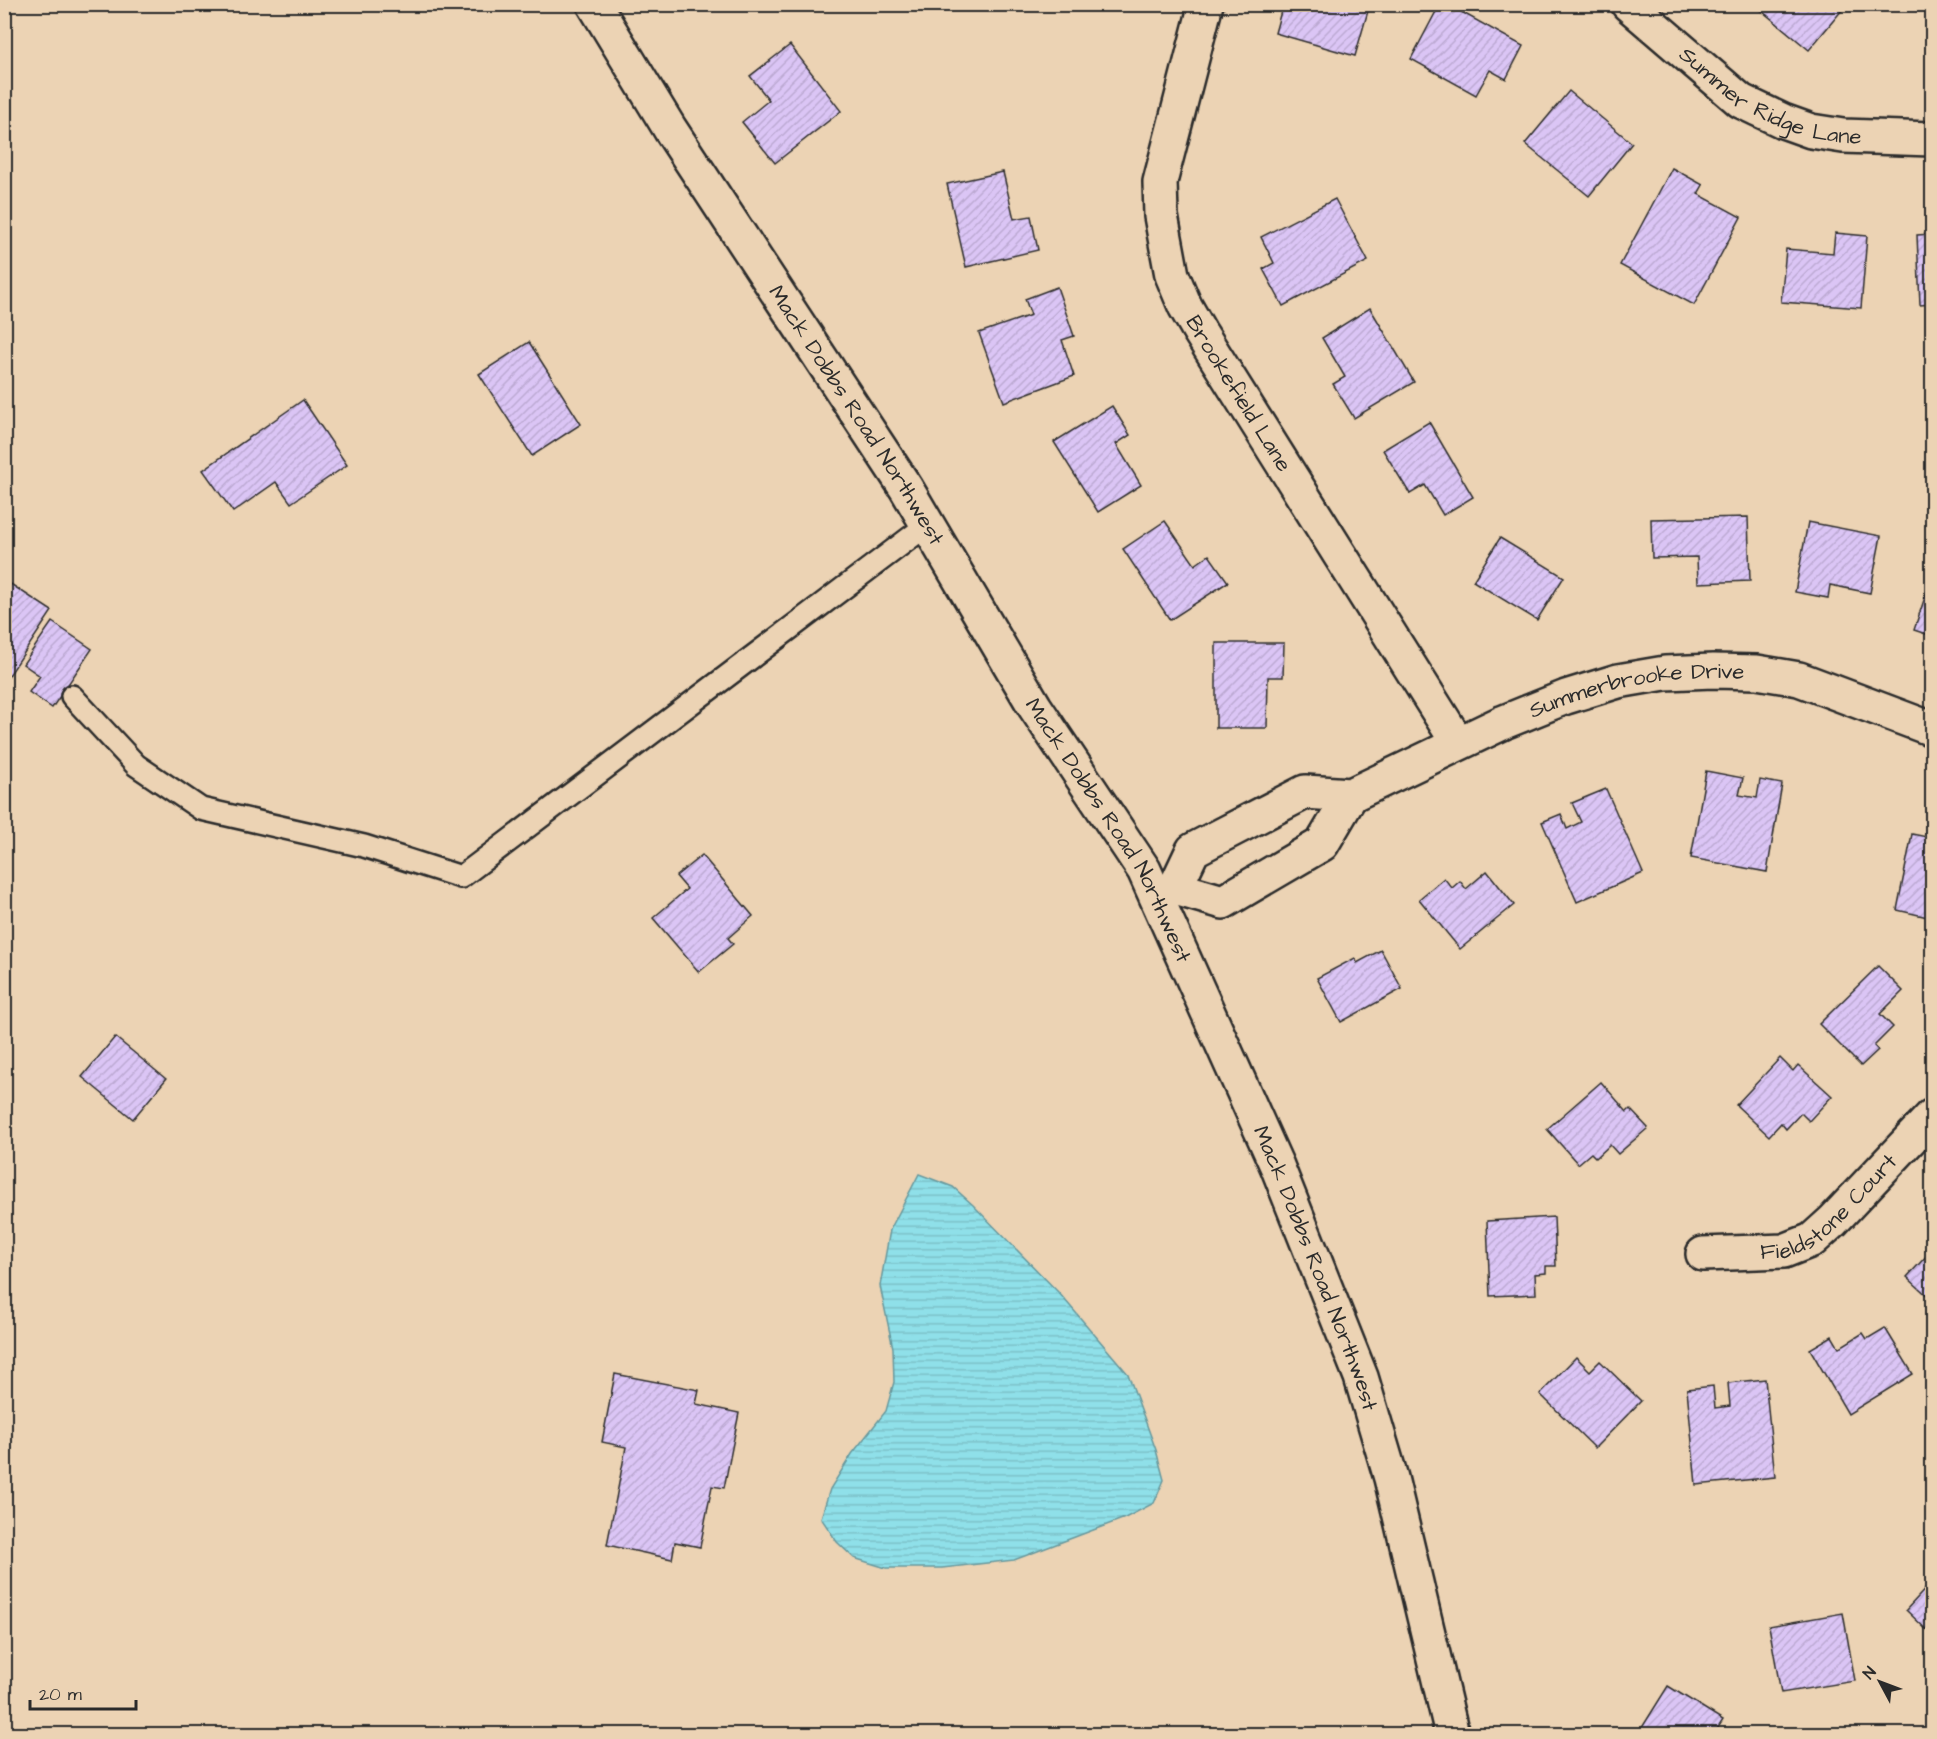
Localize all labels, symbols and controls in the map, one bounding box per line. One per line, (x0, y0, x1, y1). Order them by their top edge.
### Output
street label: Summer Ridge Lane (1672, 39, 1862, 152)
street label: Mack Dobbs Road Northwest (761, 279, 952, 551)
street label: Brookefield Lane (1178, 309, 1299, 478)
street label: Summerbrooke Drive (1524, 655, 1745, 726)
street label: Mack Dobbs Road Northwest (1018, 692, 1199, 968)
street label: Mack Dobbs Road Northwest (1245, 1121, 1386, 1414)
street label: Fieldstone Court (1760, 1147, 1904, 1267)
north arrow (1850, 1652, 1910, 1712)
text: N (1858, 1662, 1881, 1684)
scale bar (30, 1673, 136, 1711)
text: 20 m (39, 1682, 82, 1707)

